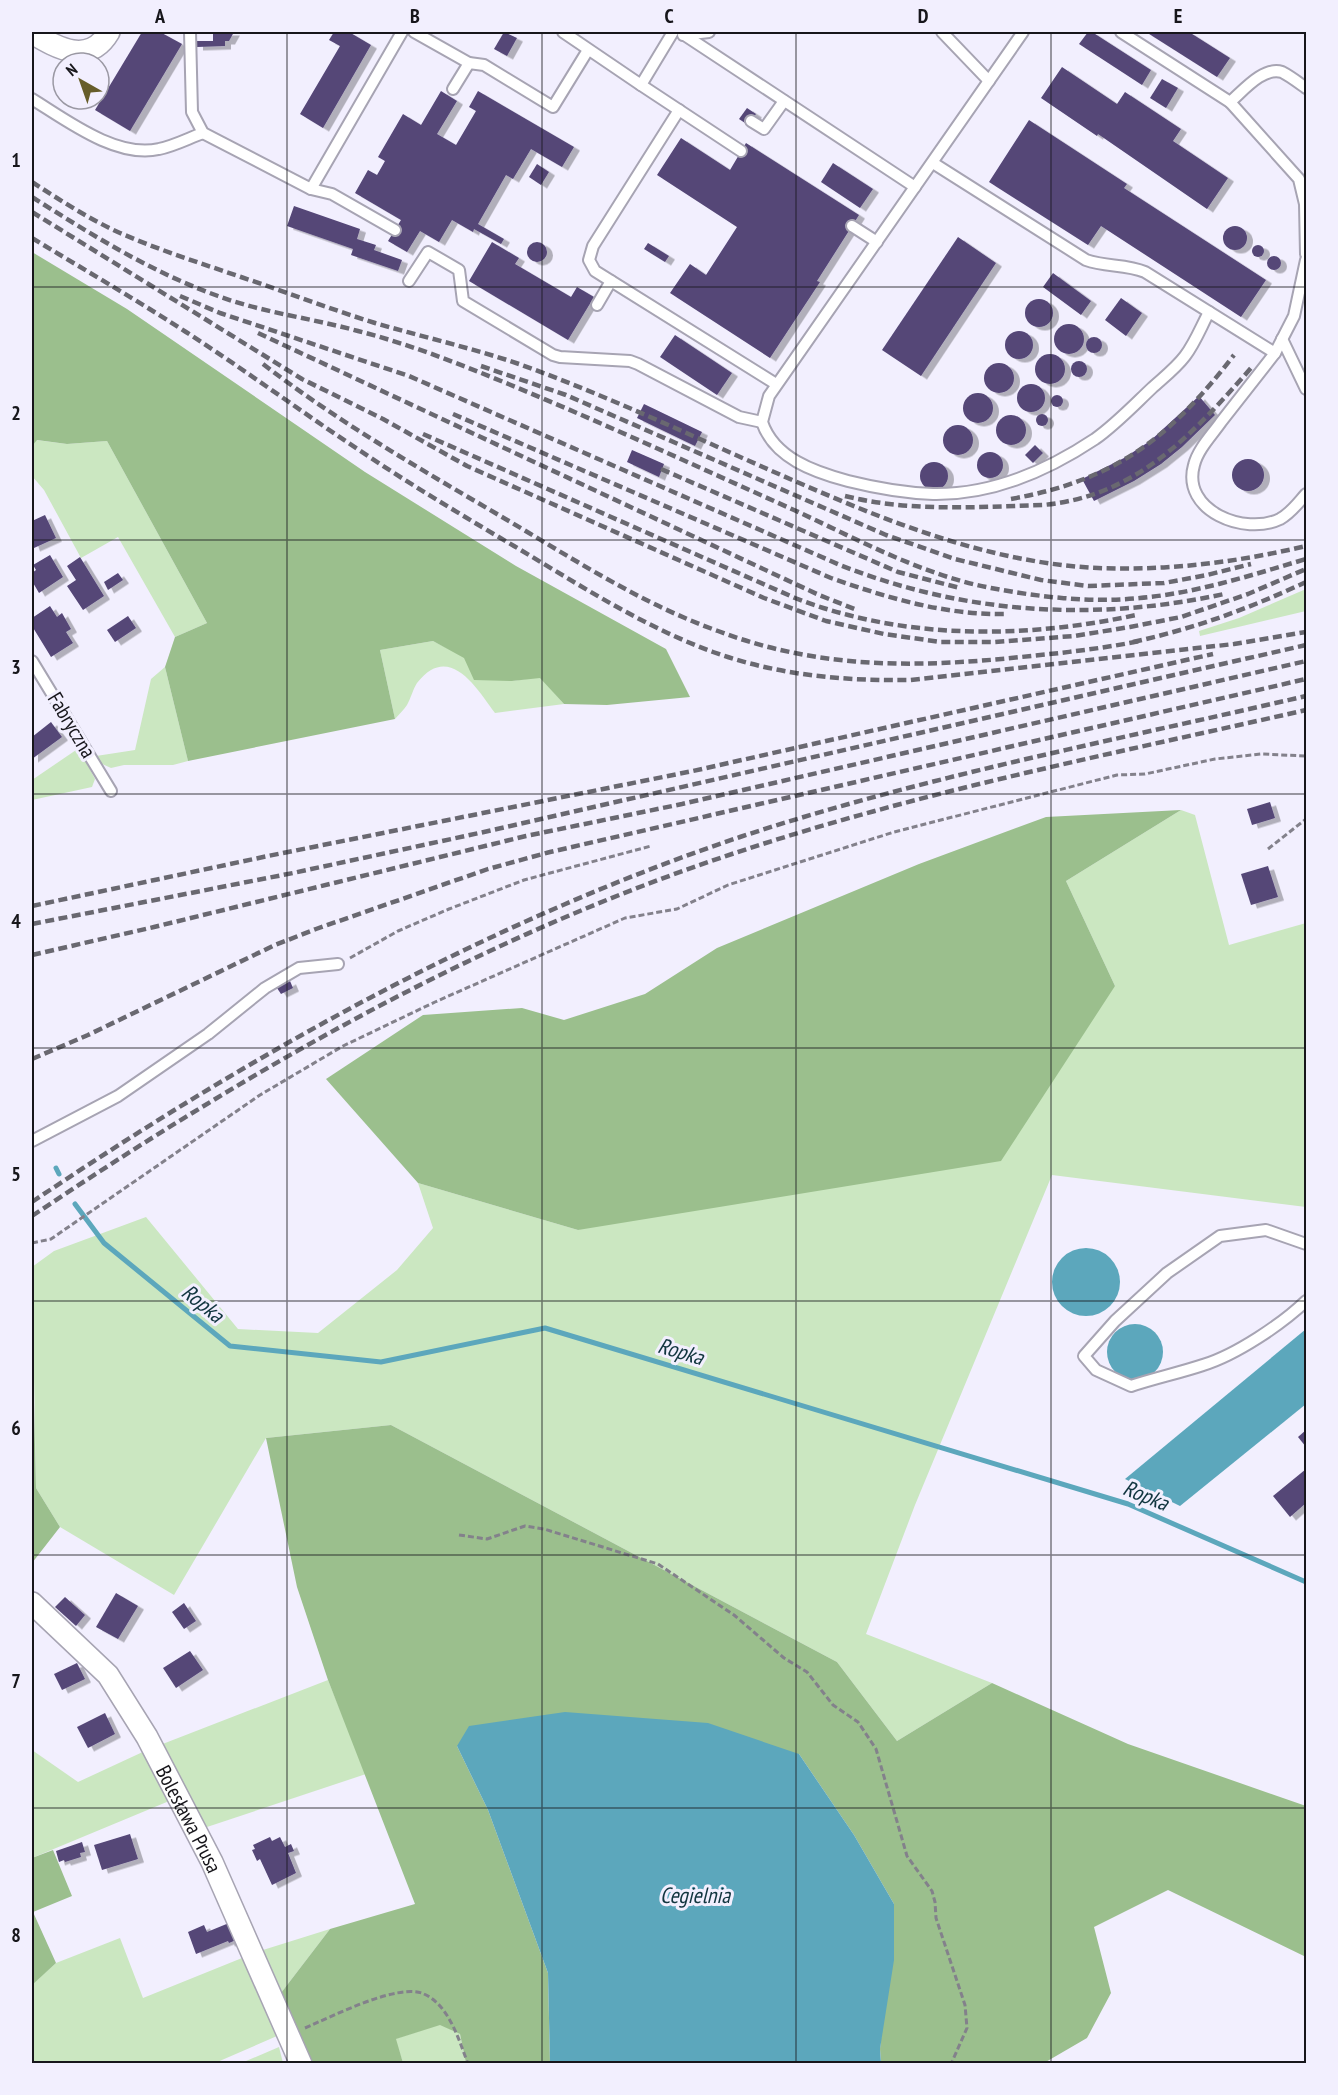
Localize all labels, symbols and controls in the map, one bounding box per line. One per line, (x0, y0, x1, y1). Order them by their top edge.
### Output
text: A (154, 3, 166, 29)
text: B (410, 3, 420, 29)
text: C (664, 3, 674, 29)
text: D (918, 3, 929, 29)
text: E (1174, 3, 1182, 29)
north arrow (51, 51, 111, 111)
text: N (62, 59, 81, 80)
text: 1 (11, 147, 21, 173)
text: 2 (11, 400, 21, 426)
text: 3 (11, 654, 21, 680)
street label: Fabryczna (42, 687, 102, 763)
text: 4 (11, 908, 21, 934)
text: 5 (11, 1161, 21, 1187)
water label: Ropka (176, 1278, 231, 1329)
water label: Ropka (655, 1331, 708, 1371)
text: 6 (11, 1415, 21, 1441)
water label: Ropka (1119, 1473, 1174, 1517)
text: 7 (11, 1668, 21, 1694)
street label: Bolesława Prusa (150, 1760, 228, 1877)
water label: Cegielnia (660, 1881, 731, 1909)
text: 8 (11, 1922, 21, 1948)

